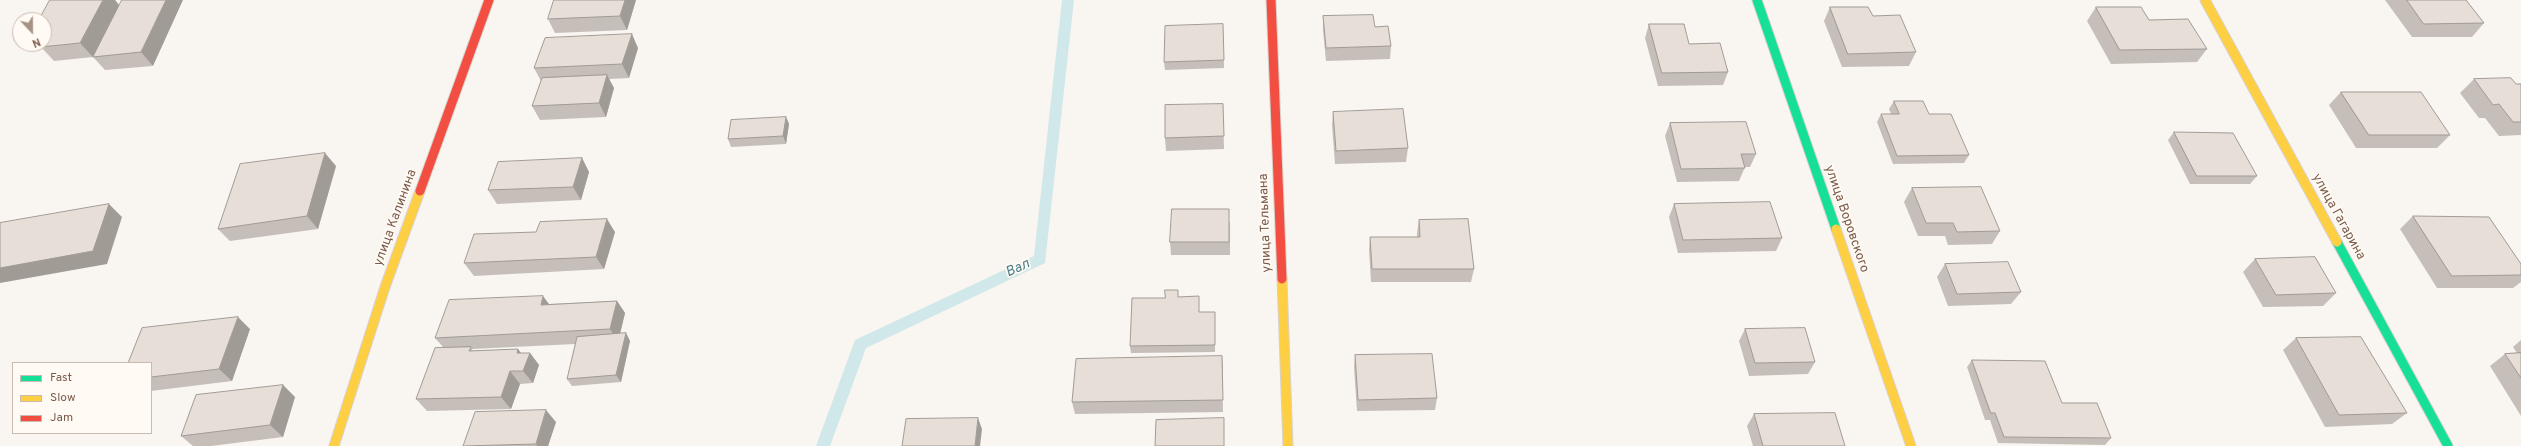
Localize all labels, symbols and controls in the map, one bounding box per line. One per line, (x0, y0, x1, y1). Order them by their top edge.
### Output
north arrow (12, 12, 52, 52)
text: N (30, 34, 42, 50)
street label: улица Воровского (1820, 163, 1872, 275)
street label: улица Калинина (371, 168, 421, 268)
street label: улица Гагарина (2308, 171, 2368, 263)
street label: улица Тельмана (1256, 173, 1276, 273)
water label: Вал (1003, 256, 1033, 282)
legend (12, 362, 152, 434)
text: Fast (50, 370, 72, 386)
text: Slow (50, 390, 76, 406)
text: Jam (50, 410, 73, 426)

